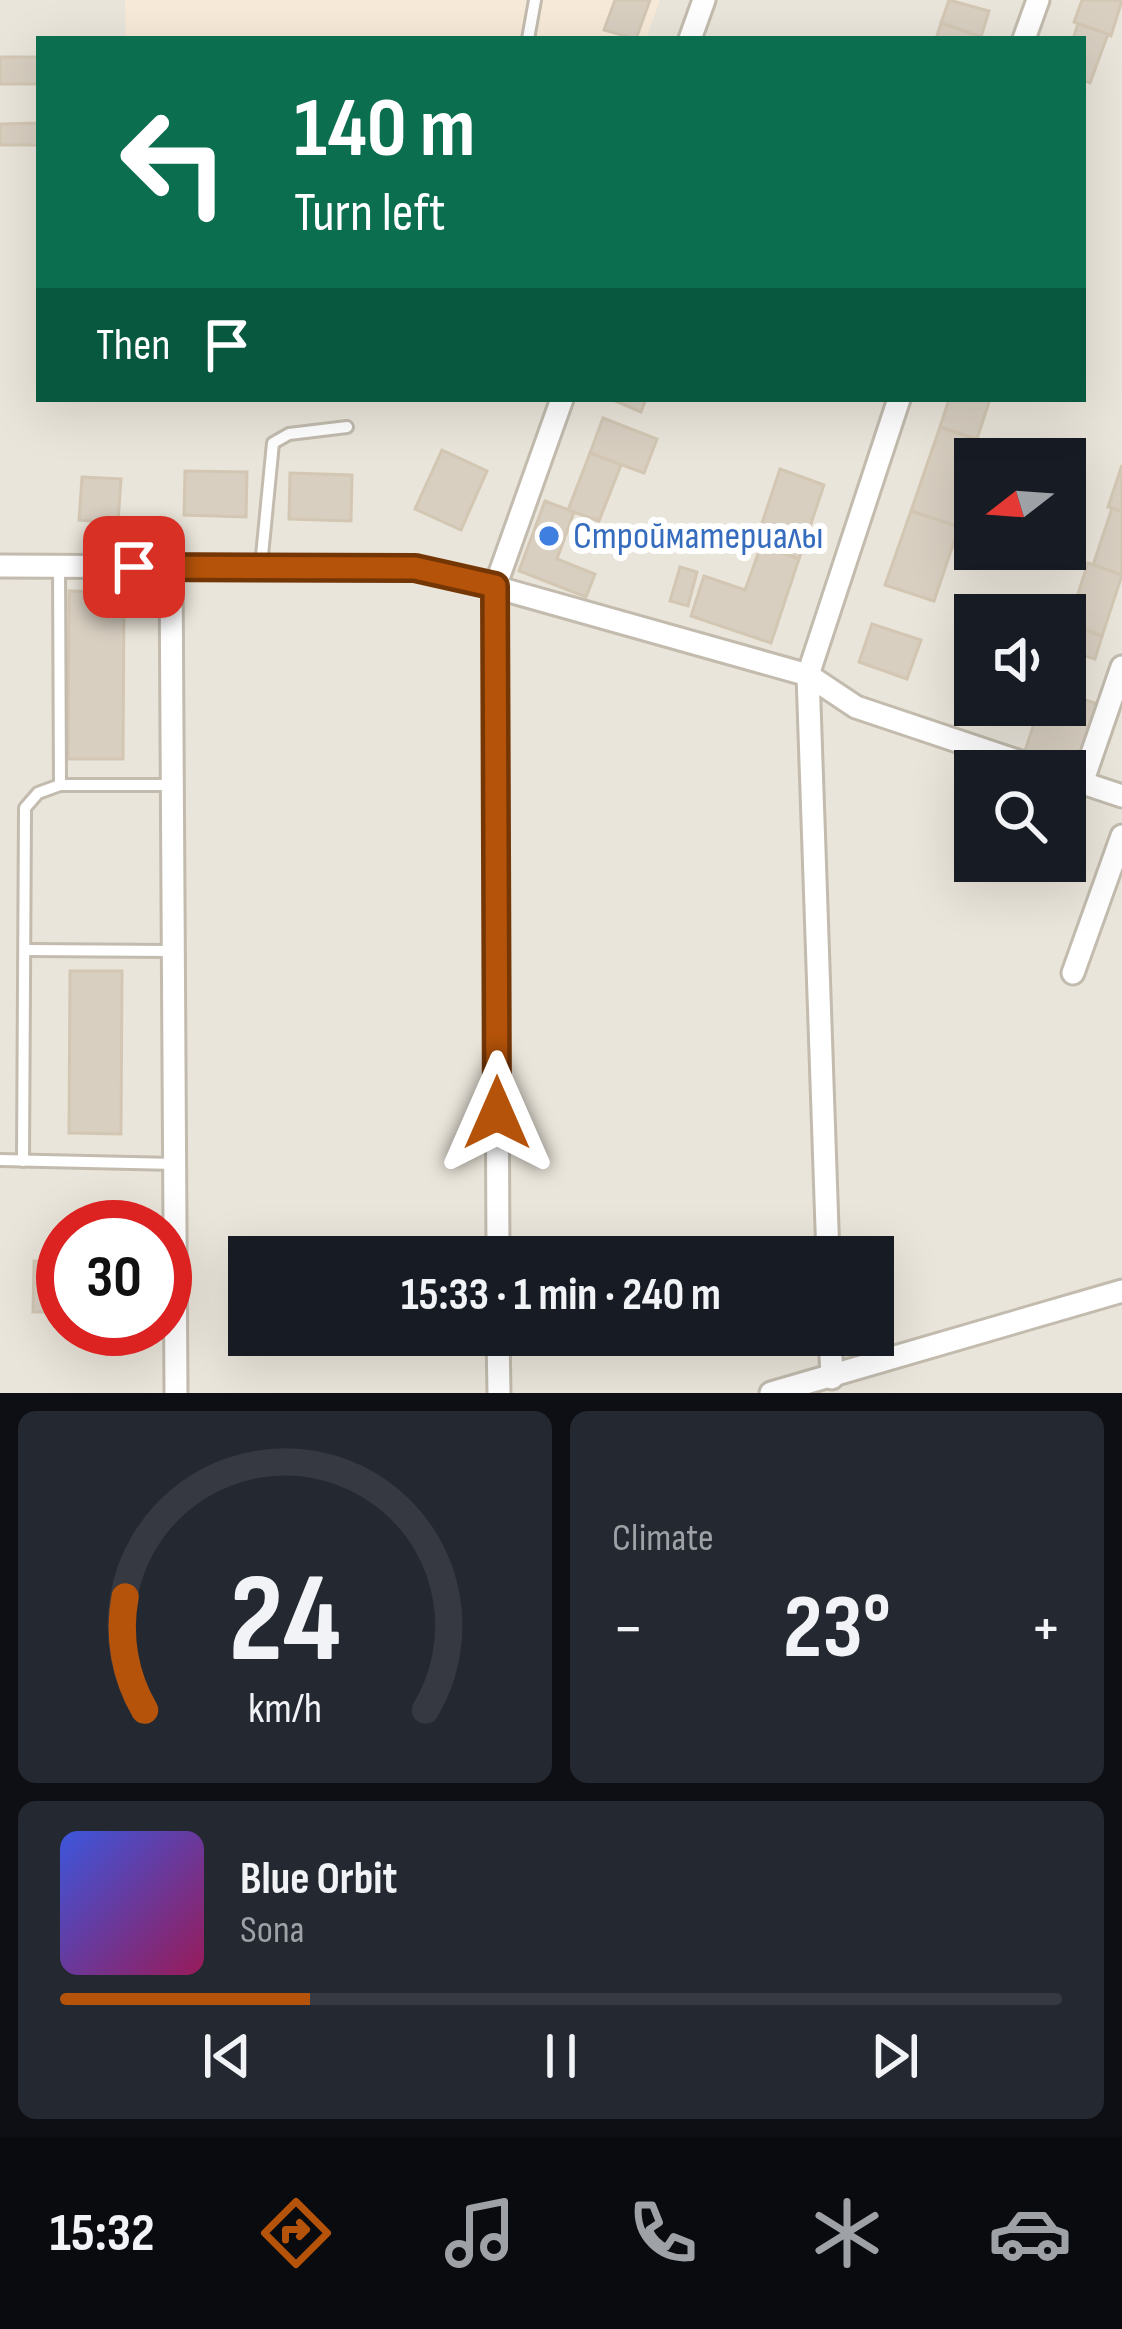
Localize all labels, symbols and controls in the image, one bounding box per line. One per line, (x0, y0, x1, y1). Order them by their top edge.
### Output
text: 140 m (294, 79, 475, 180)
icon: left (96, 84, 252, 240)
text: Turn left (294, 181, 446, 246)
icon: arrive (194, 312, 260, 378)
text: Then (96, 318, 170, 373)
north arrow (954, 438, 1086, 570)
map controls (954, 438, 1086, 882)
place label: Стройматериалы (573, 513, 823, 560)
pin (83, 516, 185, 618)
marker: Стройматериалы (536, 523, 562, 549)
icon: arrive (101, 534, 167, 600)
button: sound (954, 594, 1086, 726)
button: search (954, 750, 1086, 882)
position arrow (434, 1050, 560, 1176)
speed limit sign: 30 (36, 1200, 192, 1356)
text: 15:33 · 1 min · 240 m (401, 1268, 721, 1323)
text: Climate (612, 1515, 714, 1562)
text: 24 (229, 1547, 341, 1696)
text: 23° (783, 1575, 891, 1683)
text: − (612, 1590, 644, 1669)
text: + (1030, 1590, 1062, 1669)
text: km/h (248, 1683, 322, 1735)
text: Blue Orbit (240, 1852, 397, 1907)
text: Sona (240, 1907, 305, 1954)
icon: previous (194, 2023, 260, 2089)
icon: pause (528, 2023, 594, 2089)
icon: next (862, 2023, 928, 2089)
icon: directions (254, 2191, 338, 2275)
icon: music (438, 2191, 522, 2275)
icon: phone (621, 2191, 705, 2275)
icon: climate (805, 2191, 889, 2275)
icon: car (988, 2191, 1072, 2275)
text: 15:32 (50, 2201, 155, 2266)

